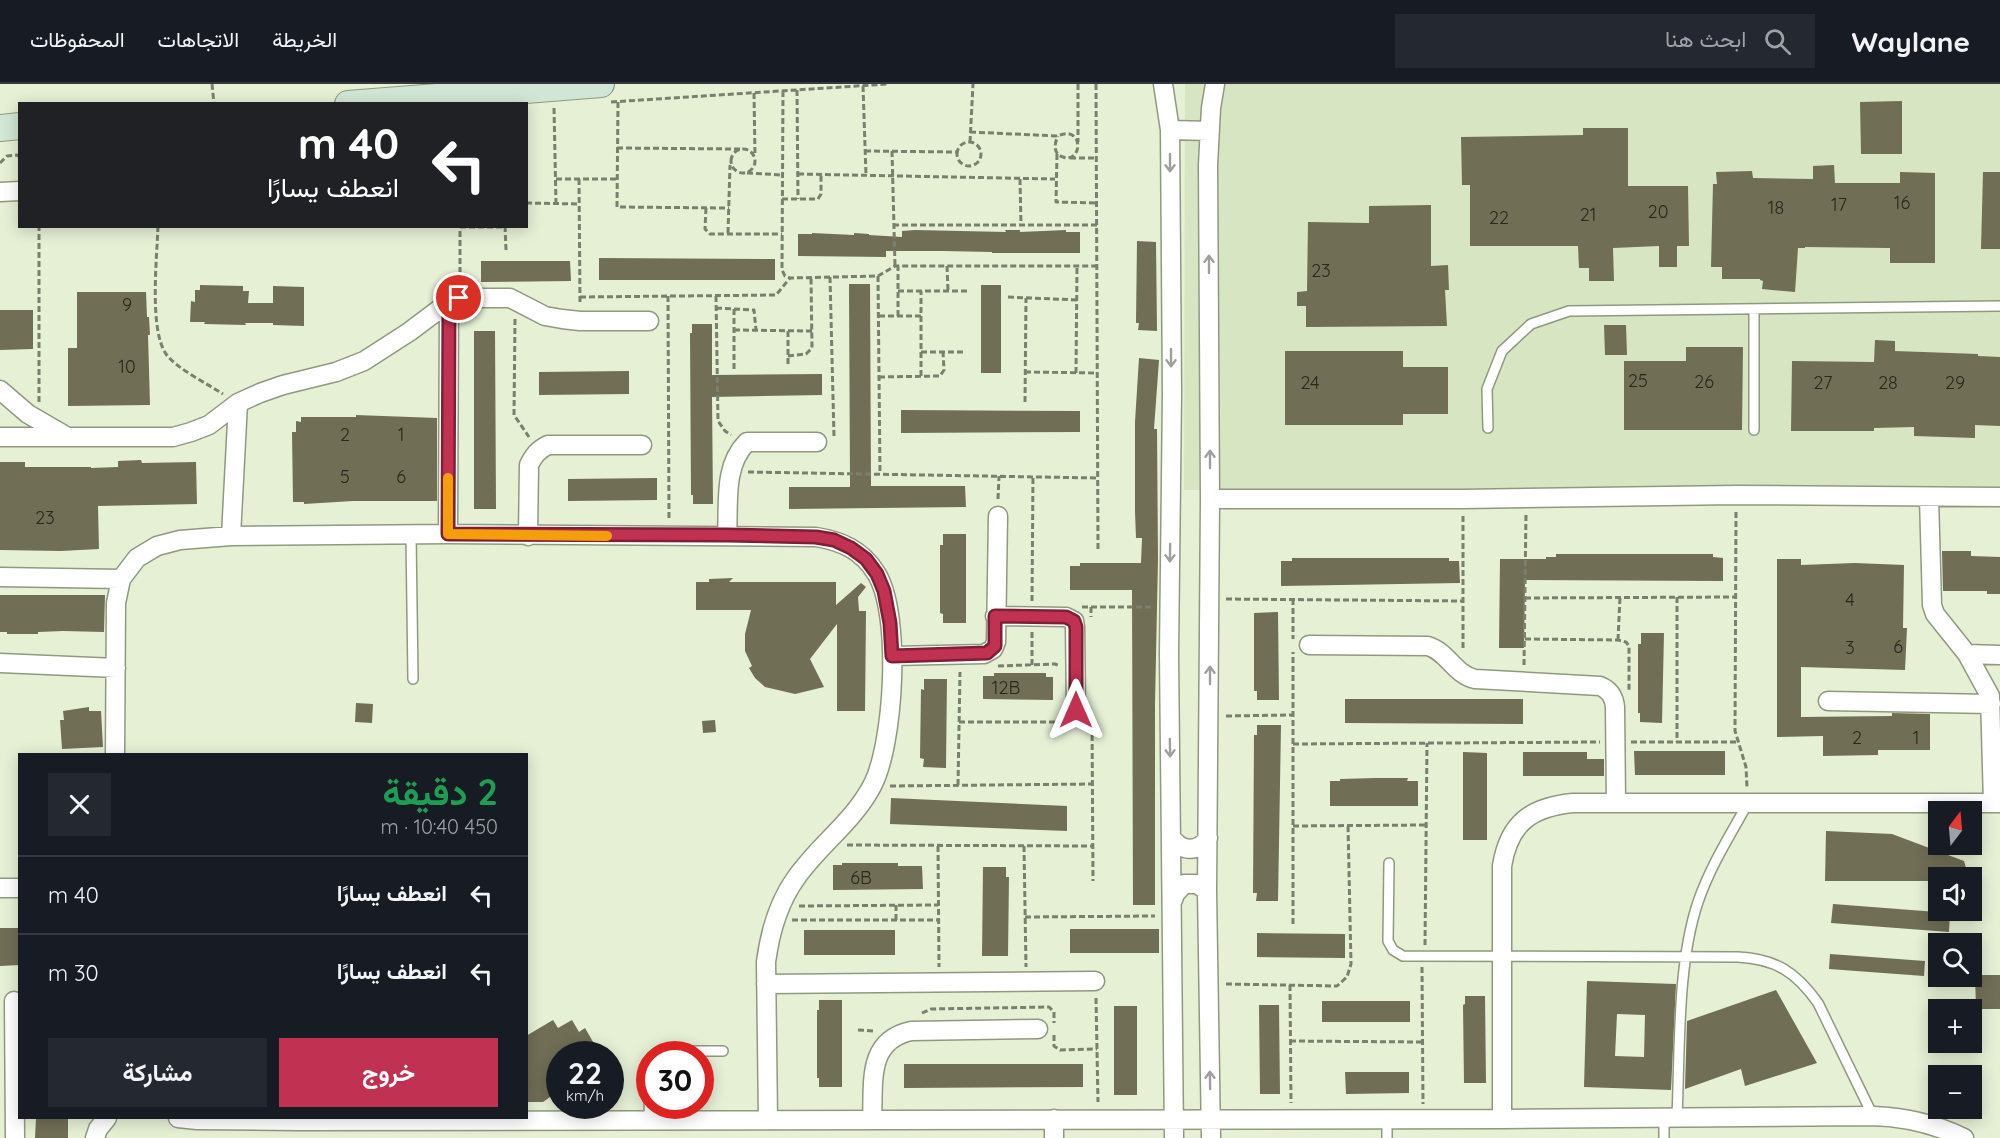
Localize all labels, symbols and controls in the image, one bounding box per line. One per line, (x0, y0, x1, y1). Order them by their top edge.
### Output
search box (1395, 14, 1815, 68)
text: Waylane (1851, 24, 1970, 59)
text: ابحث هنا (1665, 25, 1746, 53)
icon: search (1761, 25, 1794, 58)
text: المحفوظات (30, 26, 125, 52)
text: الاتجاهات (158, 26, 239, 52)
text: الخريطة (272, 26, 337, 52)
text: 40 m (298, 117, 399, 170)
icon: left (420, 126, 498, 204)
one-way arrow (1164, 152, 1176, 172)
text: انعطف يسارًا (267, 170, 399, 204)
house number: 16 (1894, 191, 1910, 214)
house number: 17 (1831, 193, 1847, 216)
house number: 18 (1768, 196, 1784, 219)
house number: 20 (1648, 200, 1668, 223)
house number: 21 (1580, 203, 1596, 226)
house number: 22 (1489, 206, 1509, 229)
one-way arrow (1203, 254, 1215, 274)
house number: 23 (1311, 259, 1331, 282)
pin (433, 272, 484, 323)
icon: arrive (442, 281, 475, 314)
house number: 9 (122, 293, 132, 316)
one-way arrow (1165, 347, 1177, 367)
house number: 10 (118, 355, 136, 378)
house number: 25 (1628, 369, 1648, 392)
house number: 26 (1694, 370, 1714, 393)
house number: 24 (1300, 371, 1320, 394)
house number: 27 (1814, 371, 1832, 394)
house number: 28 (1878, 371, 1898, 394)
house number: 29 (1945, 371, 1965, 394)
house number: 2 (340, 423, 350, 446)
house number: 1 (398, 423, 404, 446)
one-way arrow (1204, 449, 1216, 469)
house number: 5 (340, 465, 350, 488)
house number: 6 (396, 465, 406, 488)
house number: 23 (35, 506, 55, 529)
one-way arrow (1164, 542, 1176, 562)
house number: 4 (1845, 588, 1855, 611)
house number: 6 (1893, 635, 1903, 658)
house number: 3 (1845, 636, 1855, 659)
one-way arrow (1204, 665, 1215, 685)
house number: 12B (992, 676, 1020, 699)
position arrow (1044, 678, 1108, 742)
house number: 2 (1852, 726, 1862, 749)
house number: 1 (1913, 726, 1919, 749)
one-way arrow (1164, 737, 1176, 757)
text: 2 دقيقة (383, 769, 498, 814)
button: close (48, 773, 111, 836)
north arrow (1928, 801, 1982, 855)
map controls (1928, 801, 1982, 1119)
text: 450 m · 10:40 (380, 814, 498, 839)
house number: 6B (850, 866, 872, 889)
button: sound (1928, 867, 1982, 921)
text: انعطف يسارًا (337, 879, 447, 907)
icon: left (465, 879, 498, 912)
text: 40 m (48, 881, 99, 909)
button: search (1928, 933, 1982, 987)
text: انعطف يسارًا (337, 957, 447, 985)
icon: left (465, 957, 498, 990)
text: 30 m (48, 959, 99, 987)
button: + (1928, 999, 1982, 1053)
button: مشاركة (48, 1038, 267, 1107)
button: خروج (279, 1038, 498, 1107)
speed limit sign: 30 (636, 1041, 714, 1119)
text: 22 (568, 1054, 602, 1092)
button: − (1928, 1065, 1982, 1119)
one-way arrow (1205, 1070, 1216, 1090)
text: km/h (566, 1086, 604, 1105)

